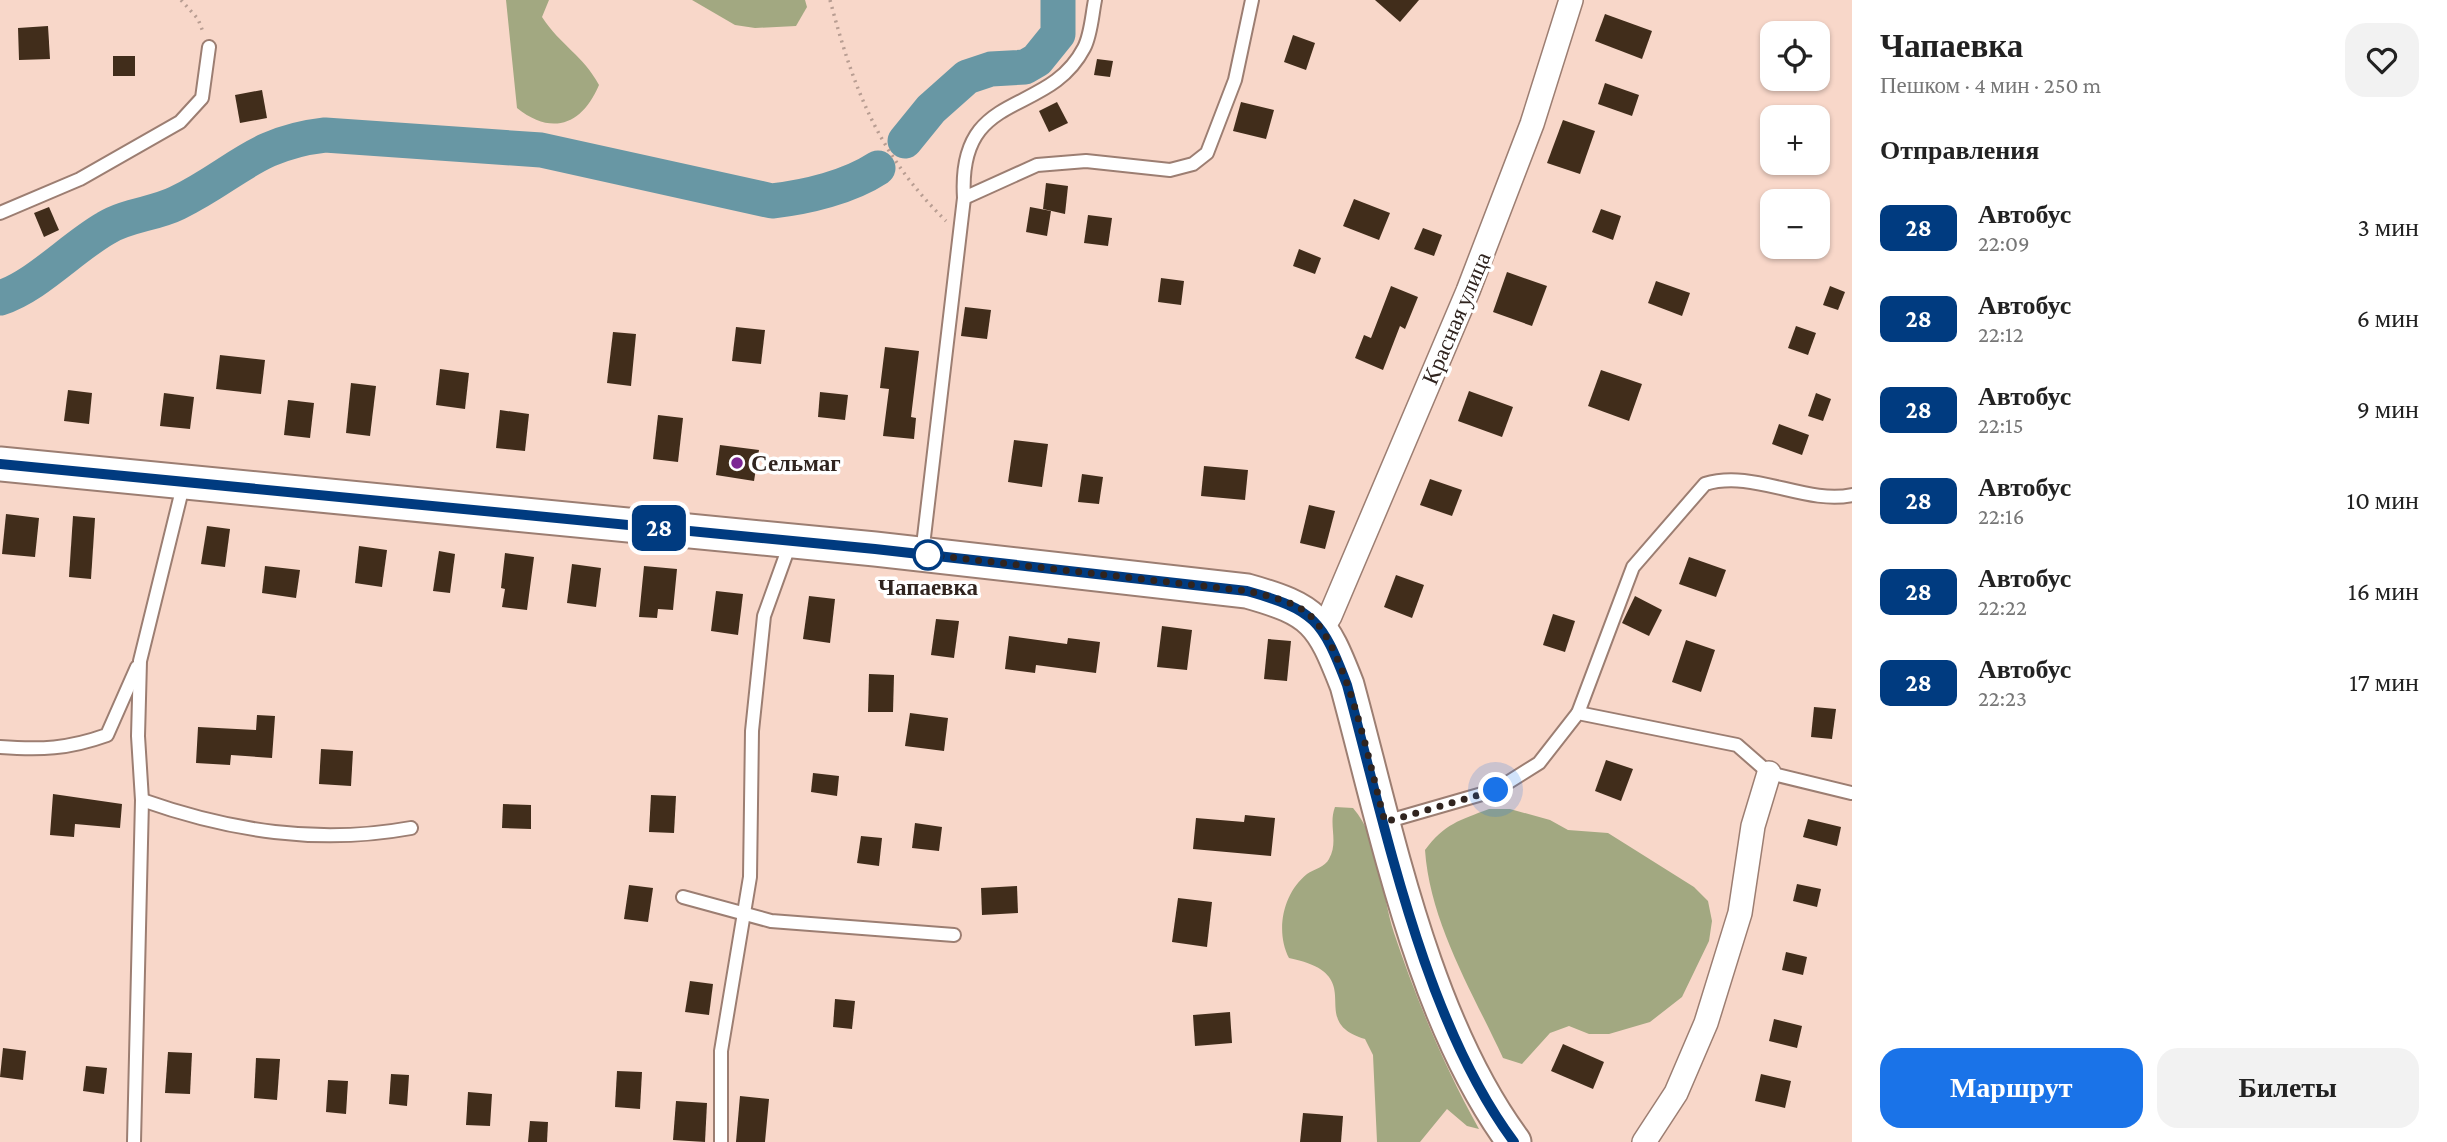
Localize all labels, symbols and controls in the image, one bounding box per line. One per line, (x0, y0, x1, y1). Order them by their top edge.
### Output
map controls (1760, 21, 1830, 259)
button: locate (1760, 21, 1830, 91)
button: heart (2345, 23, 2419, 97)
text: Чапаевка (1880, 27, 2023, 64)
text: Пешком · 4 мин · 250 m (1880, 72, 2101, 98)
button: + (1760, 105, 1830, 175)
text: Отправления (1880, 136, 2039, 165)
button: − (1760, 189, 1830, 259)
text: Автобус (1978, 200, 2071, 229)
text: 3 мин (2358, 213, 2419, 242)
text: 28 (1905, 214, 1932, 241)
text: 22:09 (1978, 230, 2030, 256)
street label: Красная улица (1416, 248, 1496, 388)
text: Автобус (1978, 291, 2071, 320)
text: 6 мин (2357, 304, 2419, 333)
text: 28 (1905, 305, 1932, 332)
text: 22:12 (1978, 321, 2024, 347)
text: Автобус (1978, 382, 2071, 411)
text: 9 мин (2357, 395, 2419, 424)
text: 28 (1905, 396, 1932, 423)
text: 22:15 (1978, 412, 2024, 438)
place label: Сельмаг (751, 450, 841, 476)
marker: Сельмаг (729, 455, 745, 471)
text: Автобус (1978, 473, 2071, 502)
text: 10 мин (2347, 486, 2419, 515)
text: 28 (1905, 487, 1932, 514)
text: 22:16 (1978, 503, 2024, 529)
line badge: 28 (628, 505, 690, 551)
text: 28 (646, 514, 672, 541)
marker: Чапаевка (913, 540, 943, 570)
text: Автобус (1978, 564, 2071, 593)
place label: Чапаевка (878, 574, 978, 600)
text: 16 мин (2348, 577, 2419, 606)
text: 28 (1905, 578, 1932, 605)
text: 22:22 (1978, 594, 2027, 620)
text: Автобус (1978, 655, 2071, 684)
text: 17 мин (2349, 668, 2419, 697)
text: 28 (1905, 669, 1932, 696)
text: 22:23 (1978, 685, 2027, 711)
your location (1478, 772, 1513, 807)
button: Маршрут (1880, 1048, 2143, 1128)
button: Билеты (2157, 1048, 2419, 1128)

